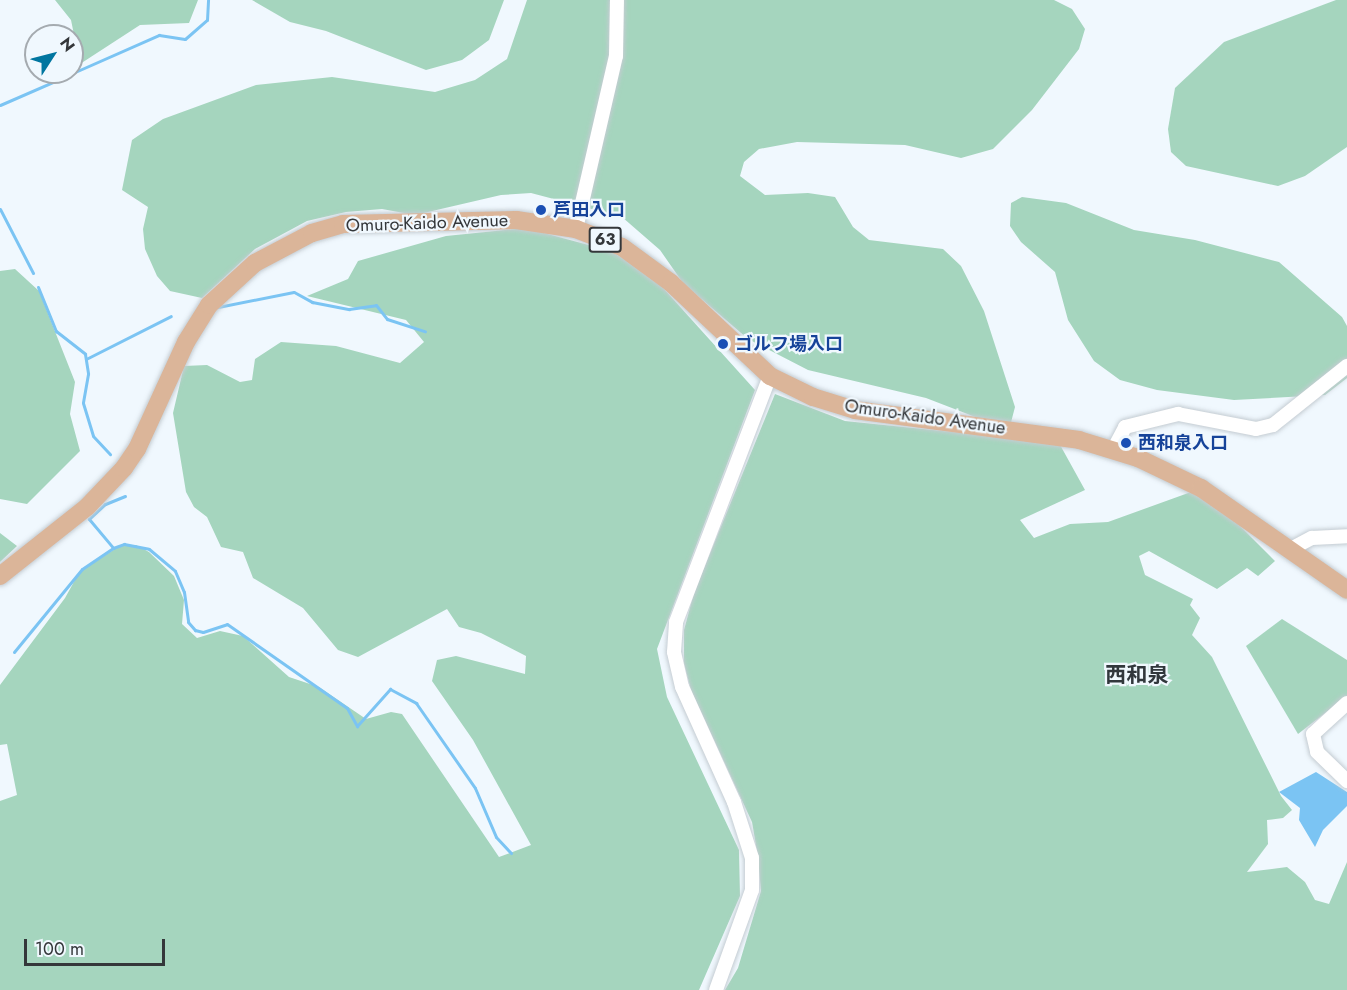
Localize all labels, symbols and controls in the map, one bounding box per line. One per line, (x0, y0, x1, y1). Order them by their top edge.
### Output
north arrow (24, 24, 84, 84)
text: N (54, 32, 80, 56)
place label: 芦田入口 (553, 199, 625, 221)
marker: 芦田入口 (534, 203, 548, 217)
street label: Omuro-Kaido Avenue (346, 209, 508, 237)
road number: 63 (588, 227, 622, 253)
place label: ゴルフ場入口 (735, 333, 843, 355)
marker: ゴルフ場入口 (716, 337, 730, 351)
street label: Omuro-Kaido Avenue (843, 395, 1007, 439)
place label: 西和泉入口 (1138, 432, 1228, 454)
marker: 西和泉入口 (1119, 436, 1133, 450)
district label: 西和泉 (1106, 662, 1168, 688)
scale bar (27, 927, 168, 965)
text: 100 m (35, 936, 84, 962)

